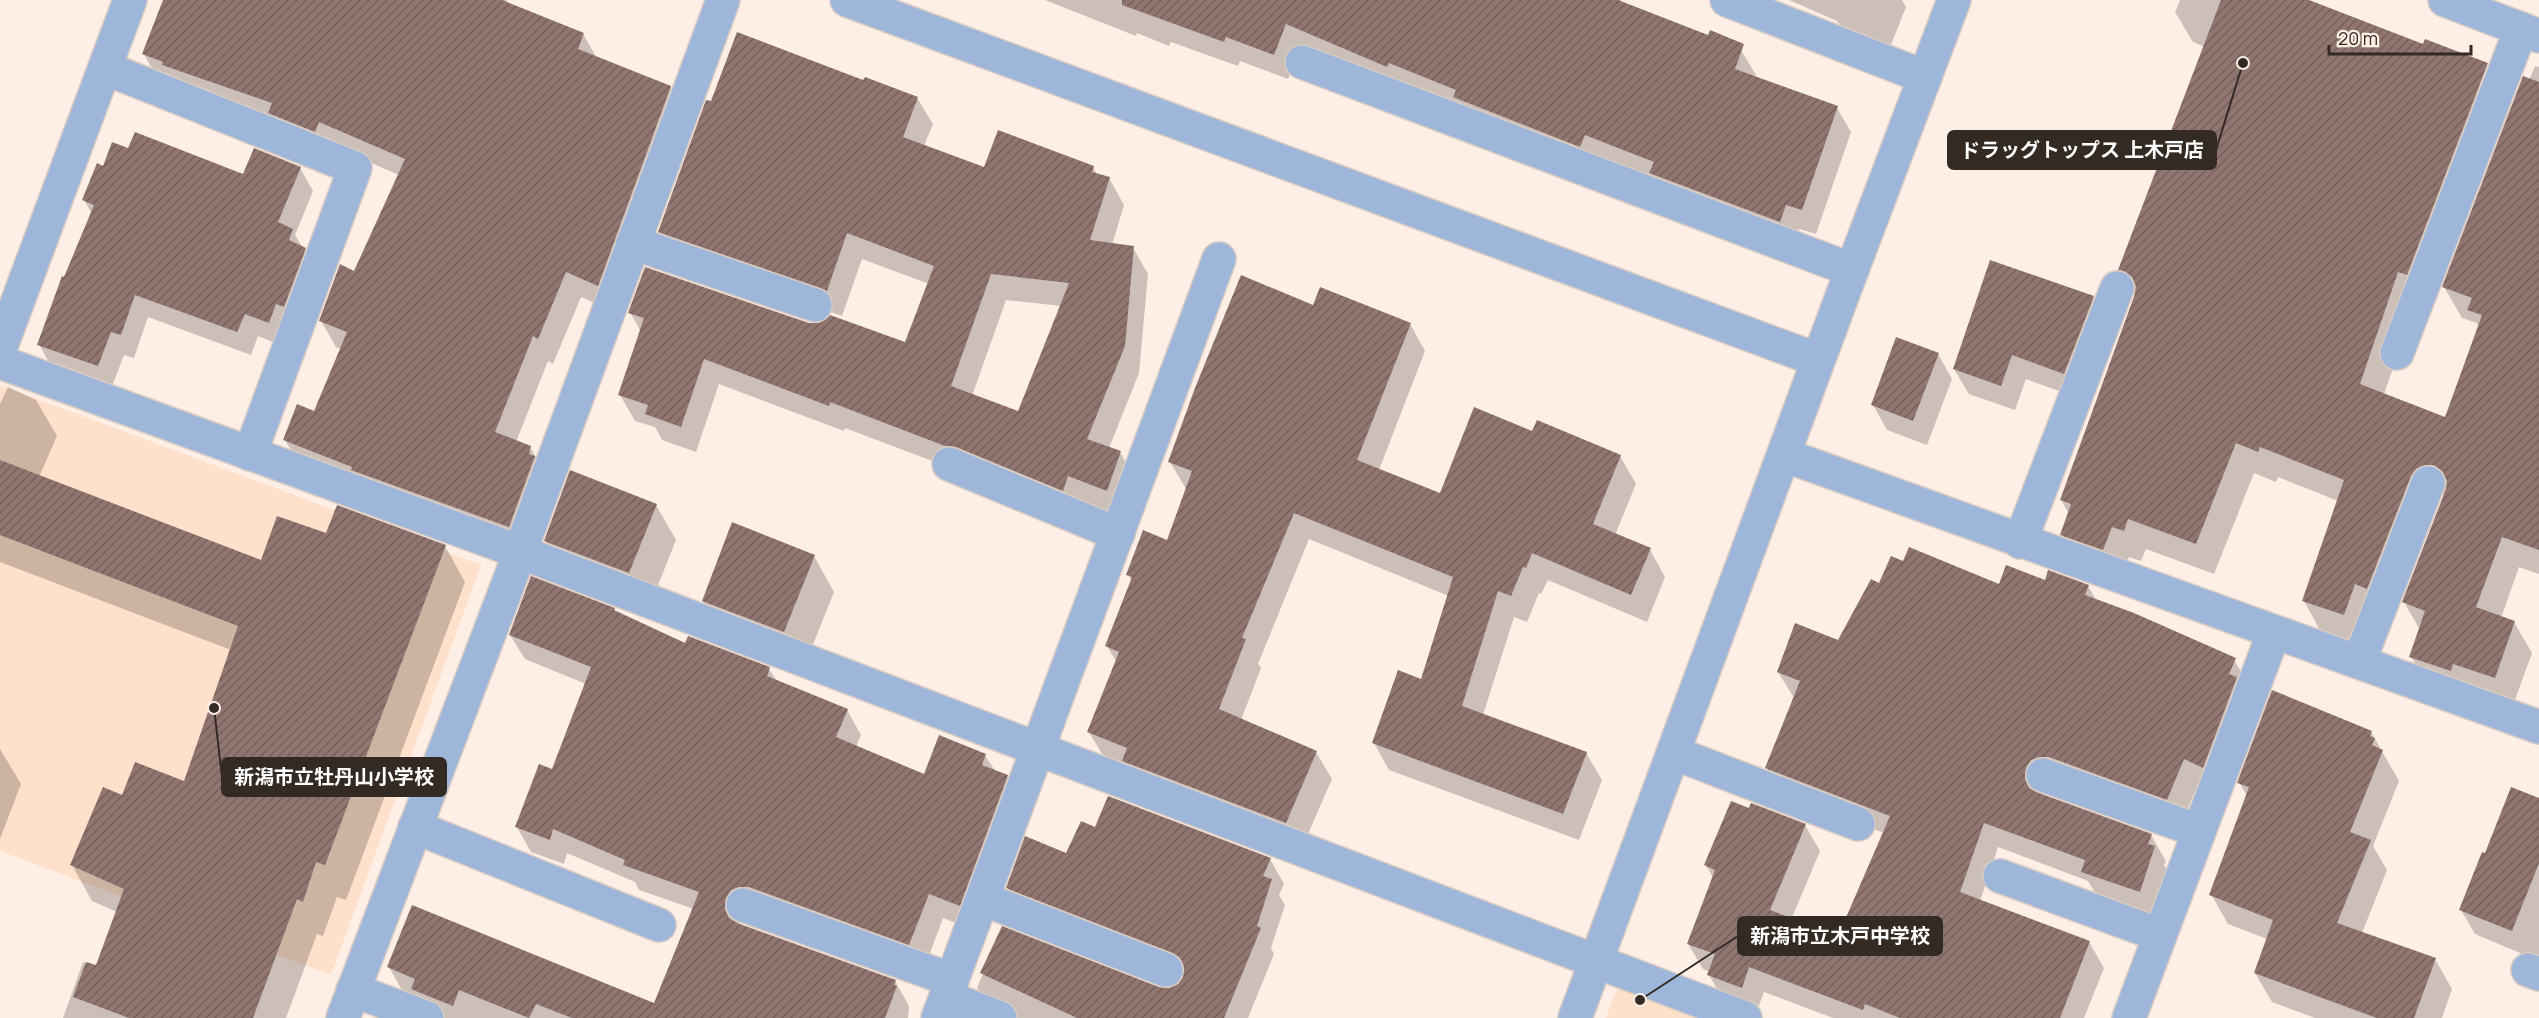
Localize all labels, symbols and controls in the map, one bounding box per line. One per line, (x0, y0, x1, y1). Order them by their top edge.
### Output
scale bar (2329, 18, 2472, 56)
text: 20 m (2338, 26, 2378, 50)
callout: ドラッグトップス 上木戸店 (1948, 131, 2216, 169)
text: ドラッグトップス 上木戸店 (1960, 136, 2204, 163)
callout: 新潟市立牡丹山小学校 (222, 758, 446, 796)
text: 新潟市立牡丹山小学校 (234, 763, 434, 790)
callout: 新潟市立木戸中学校 (1738, 917, 1942, 955)
text: 新潟市立木戸中学校 (1750, 922, 1930, 949)

